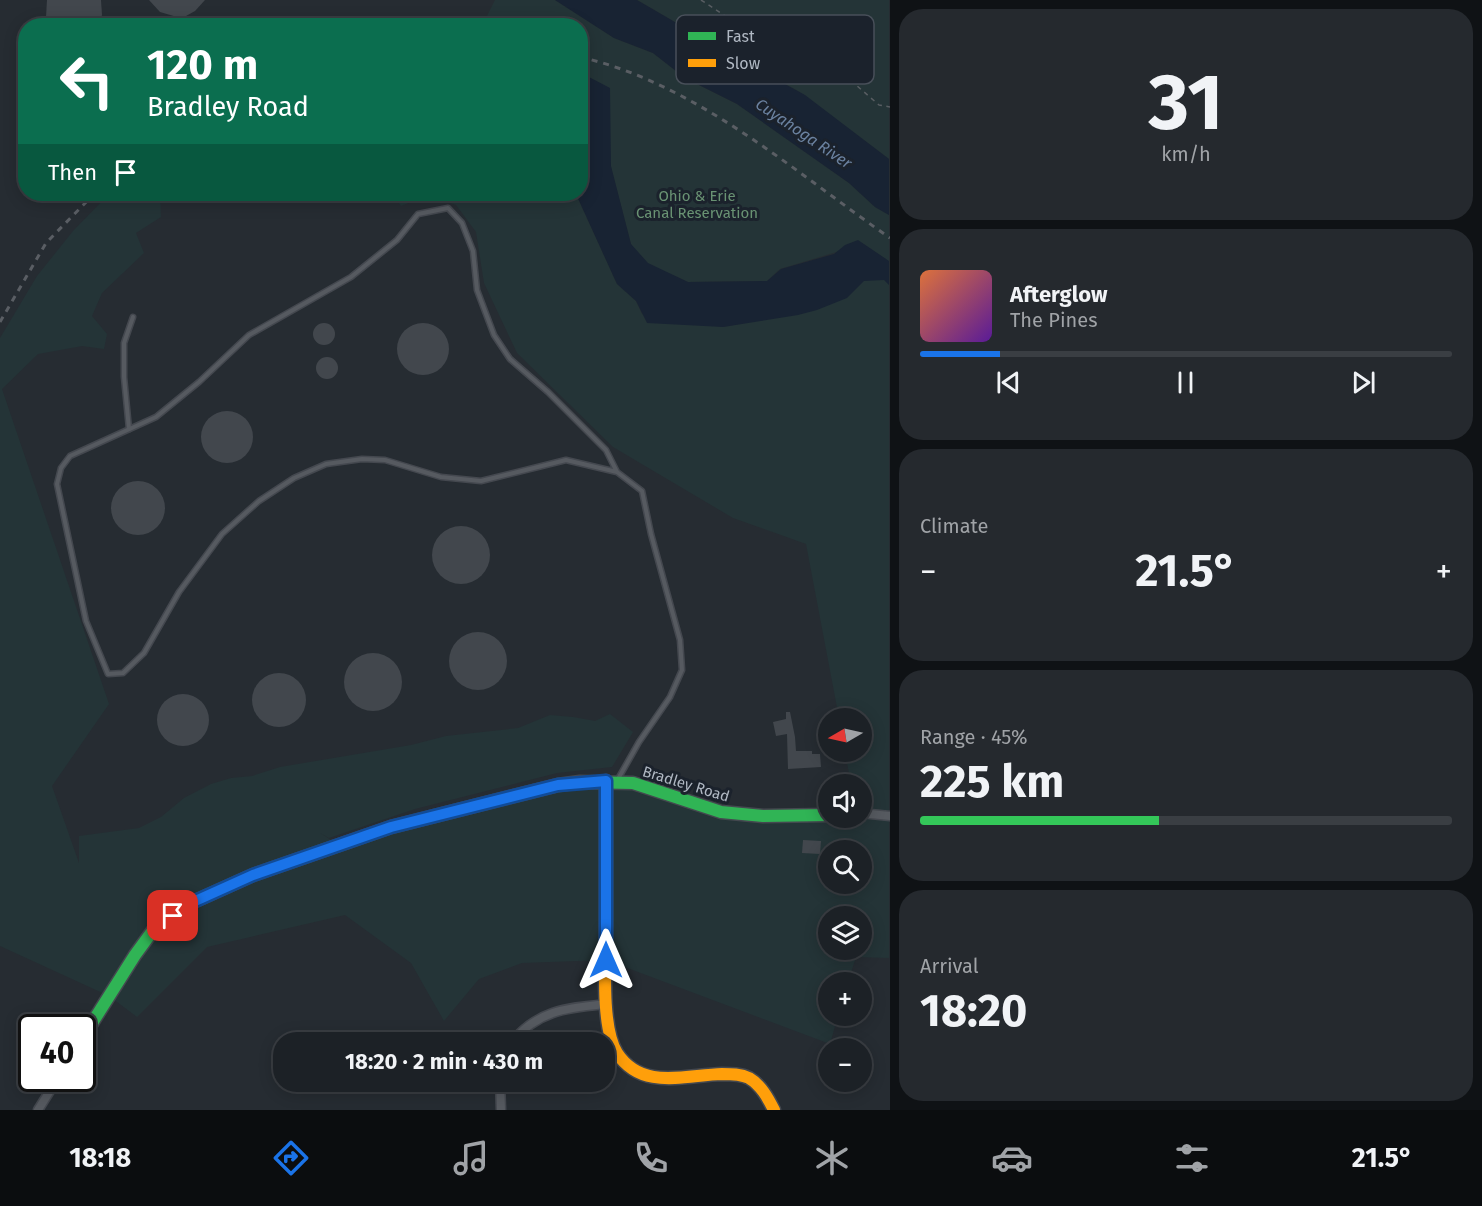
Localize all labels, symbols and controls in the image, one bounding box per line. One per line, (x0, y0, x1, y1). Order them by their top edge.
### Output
legend (676, 15, 874, 84)
text: Fast (726, 27, 755, 46)
text: 120 m (147, 40, 258, 90)
icon: left (48, 42, 126, 120)
text: Slow (726, 54, 761, 73)
text: 31 (1148, 56, 1224, 150)
text: Bradley Road (147, 91, 309, 123)
water label: Cuyahoga River (752, 94, 856, 173)
text: km/h (1161, 142, 1211, 166)
icon: arrive (109, 156, 142, 189)
text: Then (48, 159, 97, 186)
park label: Ohio & Erie Canal Reservation (636, 187, 758, 222)
text: Afterglow (1010, 281, 1107, 308)
text: The Pines (1010, 308, 1097, 332)
icon: previous (992, 366, 1025, 399)
icon: pause (1169, 366, 1202, 399)
icon: next (1347, 366, 1380, 399)
text: Climate (920, 514, 988, 538)
text: 21.5° (1135, 544, 1237, 598)
text: − (920, 552, 937, 592)
text: + (1436, 552, 1452, 592)
north arrow (818, 708, 872, 762)
map controls (818, 708, 872, 1092)
text: Range · 45% (920, 725, 1027, 749)
text: 225 km (920, 755, 1064, 809)
street label: Bradley Road (640, 762, 732, 806)
button: sound (818, 774, 872, 828)
button: search (818, 840, 872, 894)
pin (147, 890, 198, 941)
icon: arrive (156, 899, 189, 932)
button: layers (818, 906, 872, 960)
position arrow (574, 928, 638, 992)
text: Arrival (920, 954, 979, 978)
button: + (818, 972, 872, 1026)
text: 18:20 (920, 984, 1027, 1038)
speed limit sign: 40 (18, 1014, 96, 1092)
button: − (818, 1038, 872, 1092)
text: 18:20 · 2 min · 430 m (345, 1048, 543, 1075)
icon: directions (270, 1137, 312, 1179)
icon: music (450, 1137, 492, 1179)
icon: phone (630, 1137, 672, 1179)
icon: climate (811, 1137, 853, 1179)
icon: car (991, 1137, 1033, 1179)
icon: filters (1171, 1137, 1213, 1179)
text: 18:18 (69, 1142, 131, 1174)
text: 21.5° (1352, 1142, 1413, 1174)

